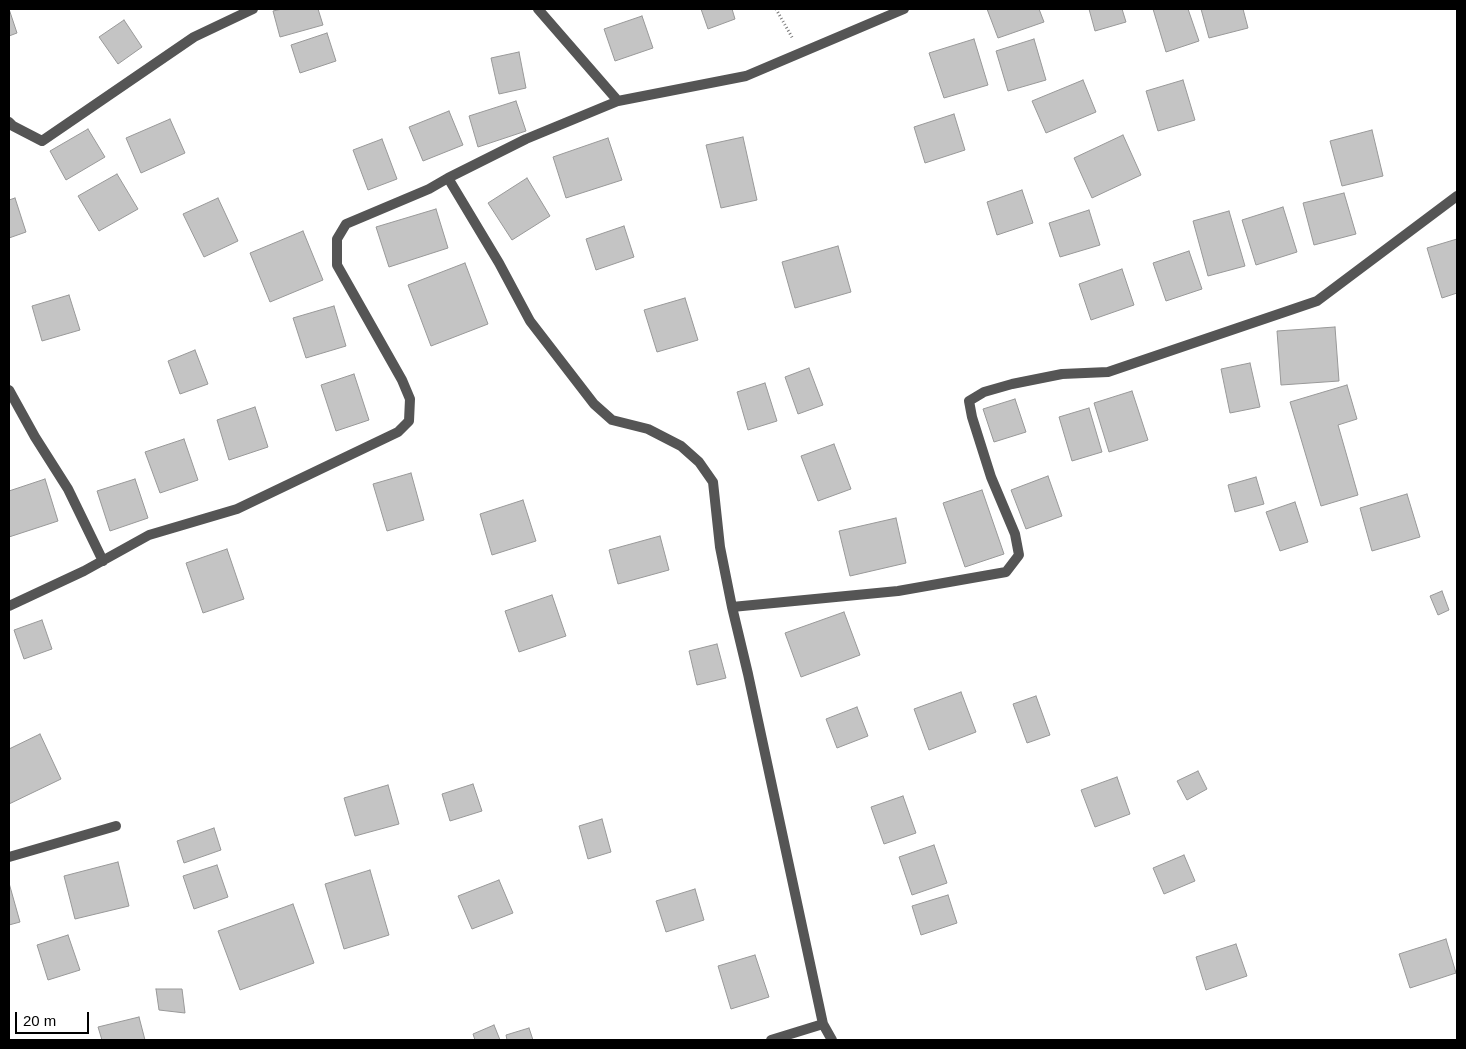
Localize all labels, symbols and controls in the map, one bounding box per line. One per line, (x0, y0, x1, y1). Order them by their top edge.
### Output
scale bar (18, 1002, 91, 1034)
text: 20 m (23, 1012, 56, 1029)

